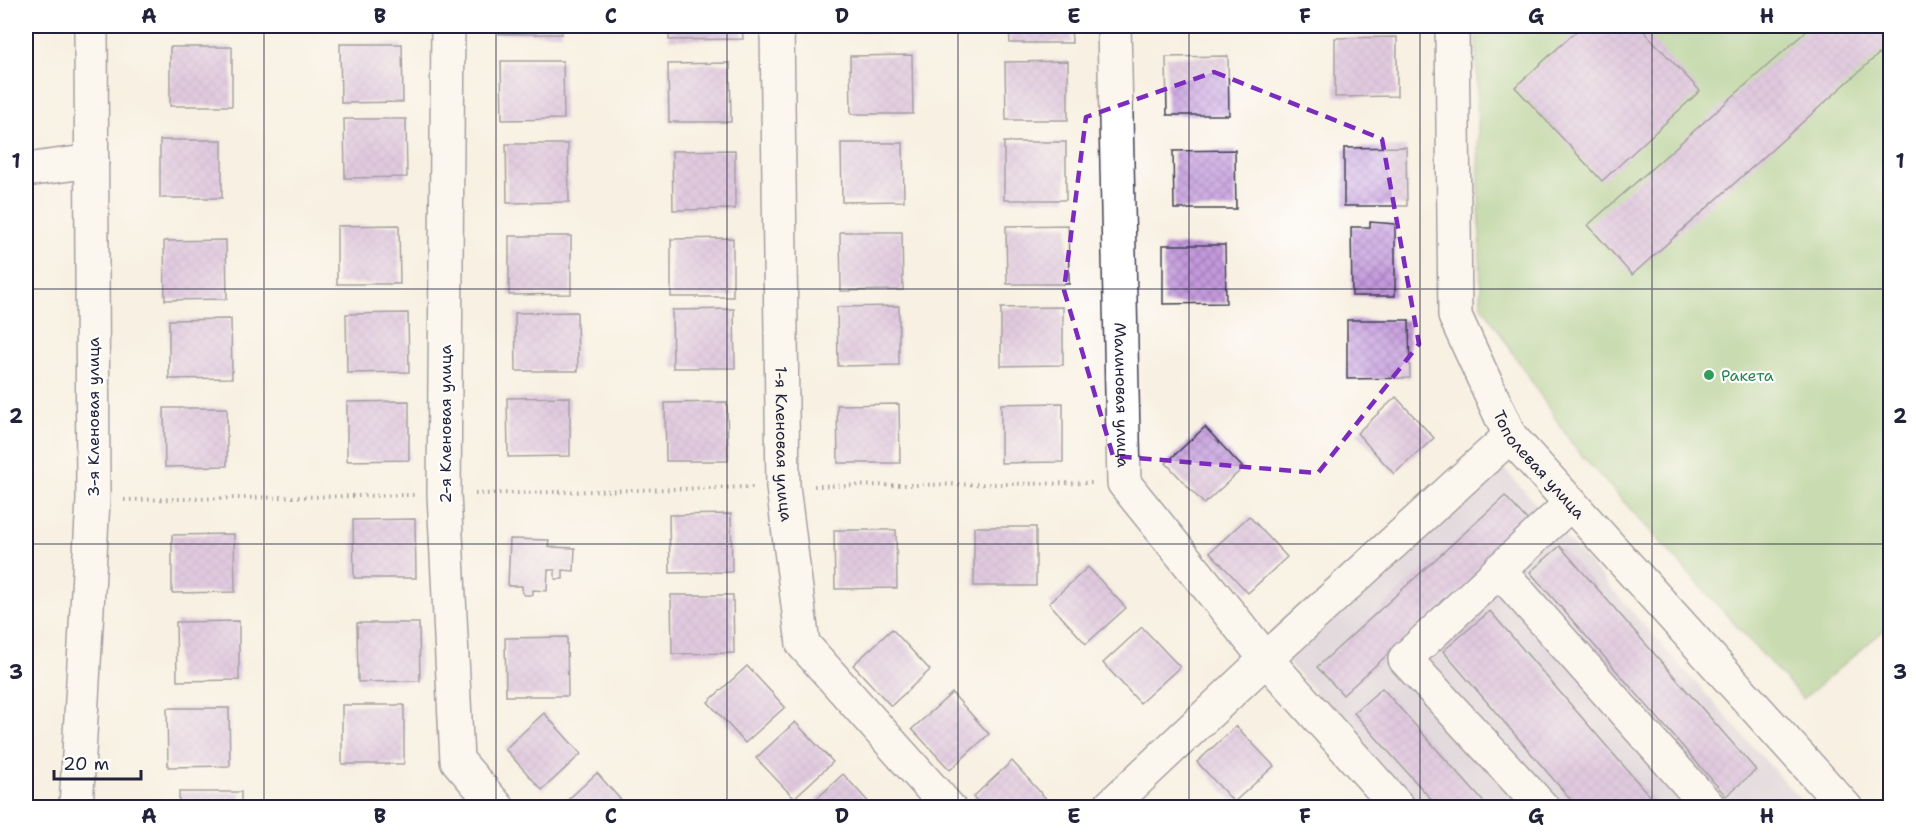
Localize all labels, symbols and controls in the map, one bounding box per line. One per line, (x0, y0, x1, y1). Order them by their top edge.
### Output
text: A (141, 3, 157, 29)
text: B (374, 3, 386, 29)
text: C (605, 3, 617, 29)
text: D (835, 3, 849, 29)
text: E (1067, 3, 1081, 29)
text: F (1299, 3, 1311, 29)
text: G (1528, 3, 1544, 29)
text: H (1760, 3, 1774, 29)
text: 1 (11, 148, 21, 174)
text: 1 (1895, 148, 1905, 174)
street label: Малиновая улица (1109, 322, 1134, 468)
street label: 3-я Кленовая улица (83, 337, 104, 497)
street label: 2-я Кленовая улица (435, 344, 456, 504)
place label: Ракета (1721, 365, 1774, 386)
street label: 1-я Кленовая улица (770, 366, 797, 523)
marker: Ракета (1702, 368, 1716, 382)
text: 2 (9, 403, 23, 429)
text: 2 (1893, 403, 1907, 429)
street label: Тополевая улица (1489, 407, 1590, 523)
text: 3 (9, 659, 23, 685)
text: 3 (1893, 659, 1907, 685)
scale bar (54, 743, 141, 781)
text: 20 m (63, 752, 109, 776)
text: A (141, 803, 157, 829)
text: B (374, 803, 386, 829)
text: C (605, 803, 617, 829)
text: D (835, 803, 849, 829)
text: E (1067, 803, 1081, 829)
text: F (1299, 803, 1311, 829)
text: G (1528, 803, 1544, 829)
text: H (1760, 803, 1774, 829)

